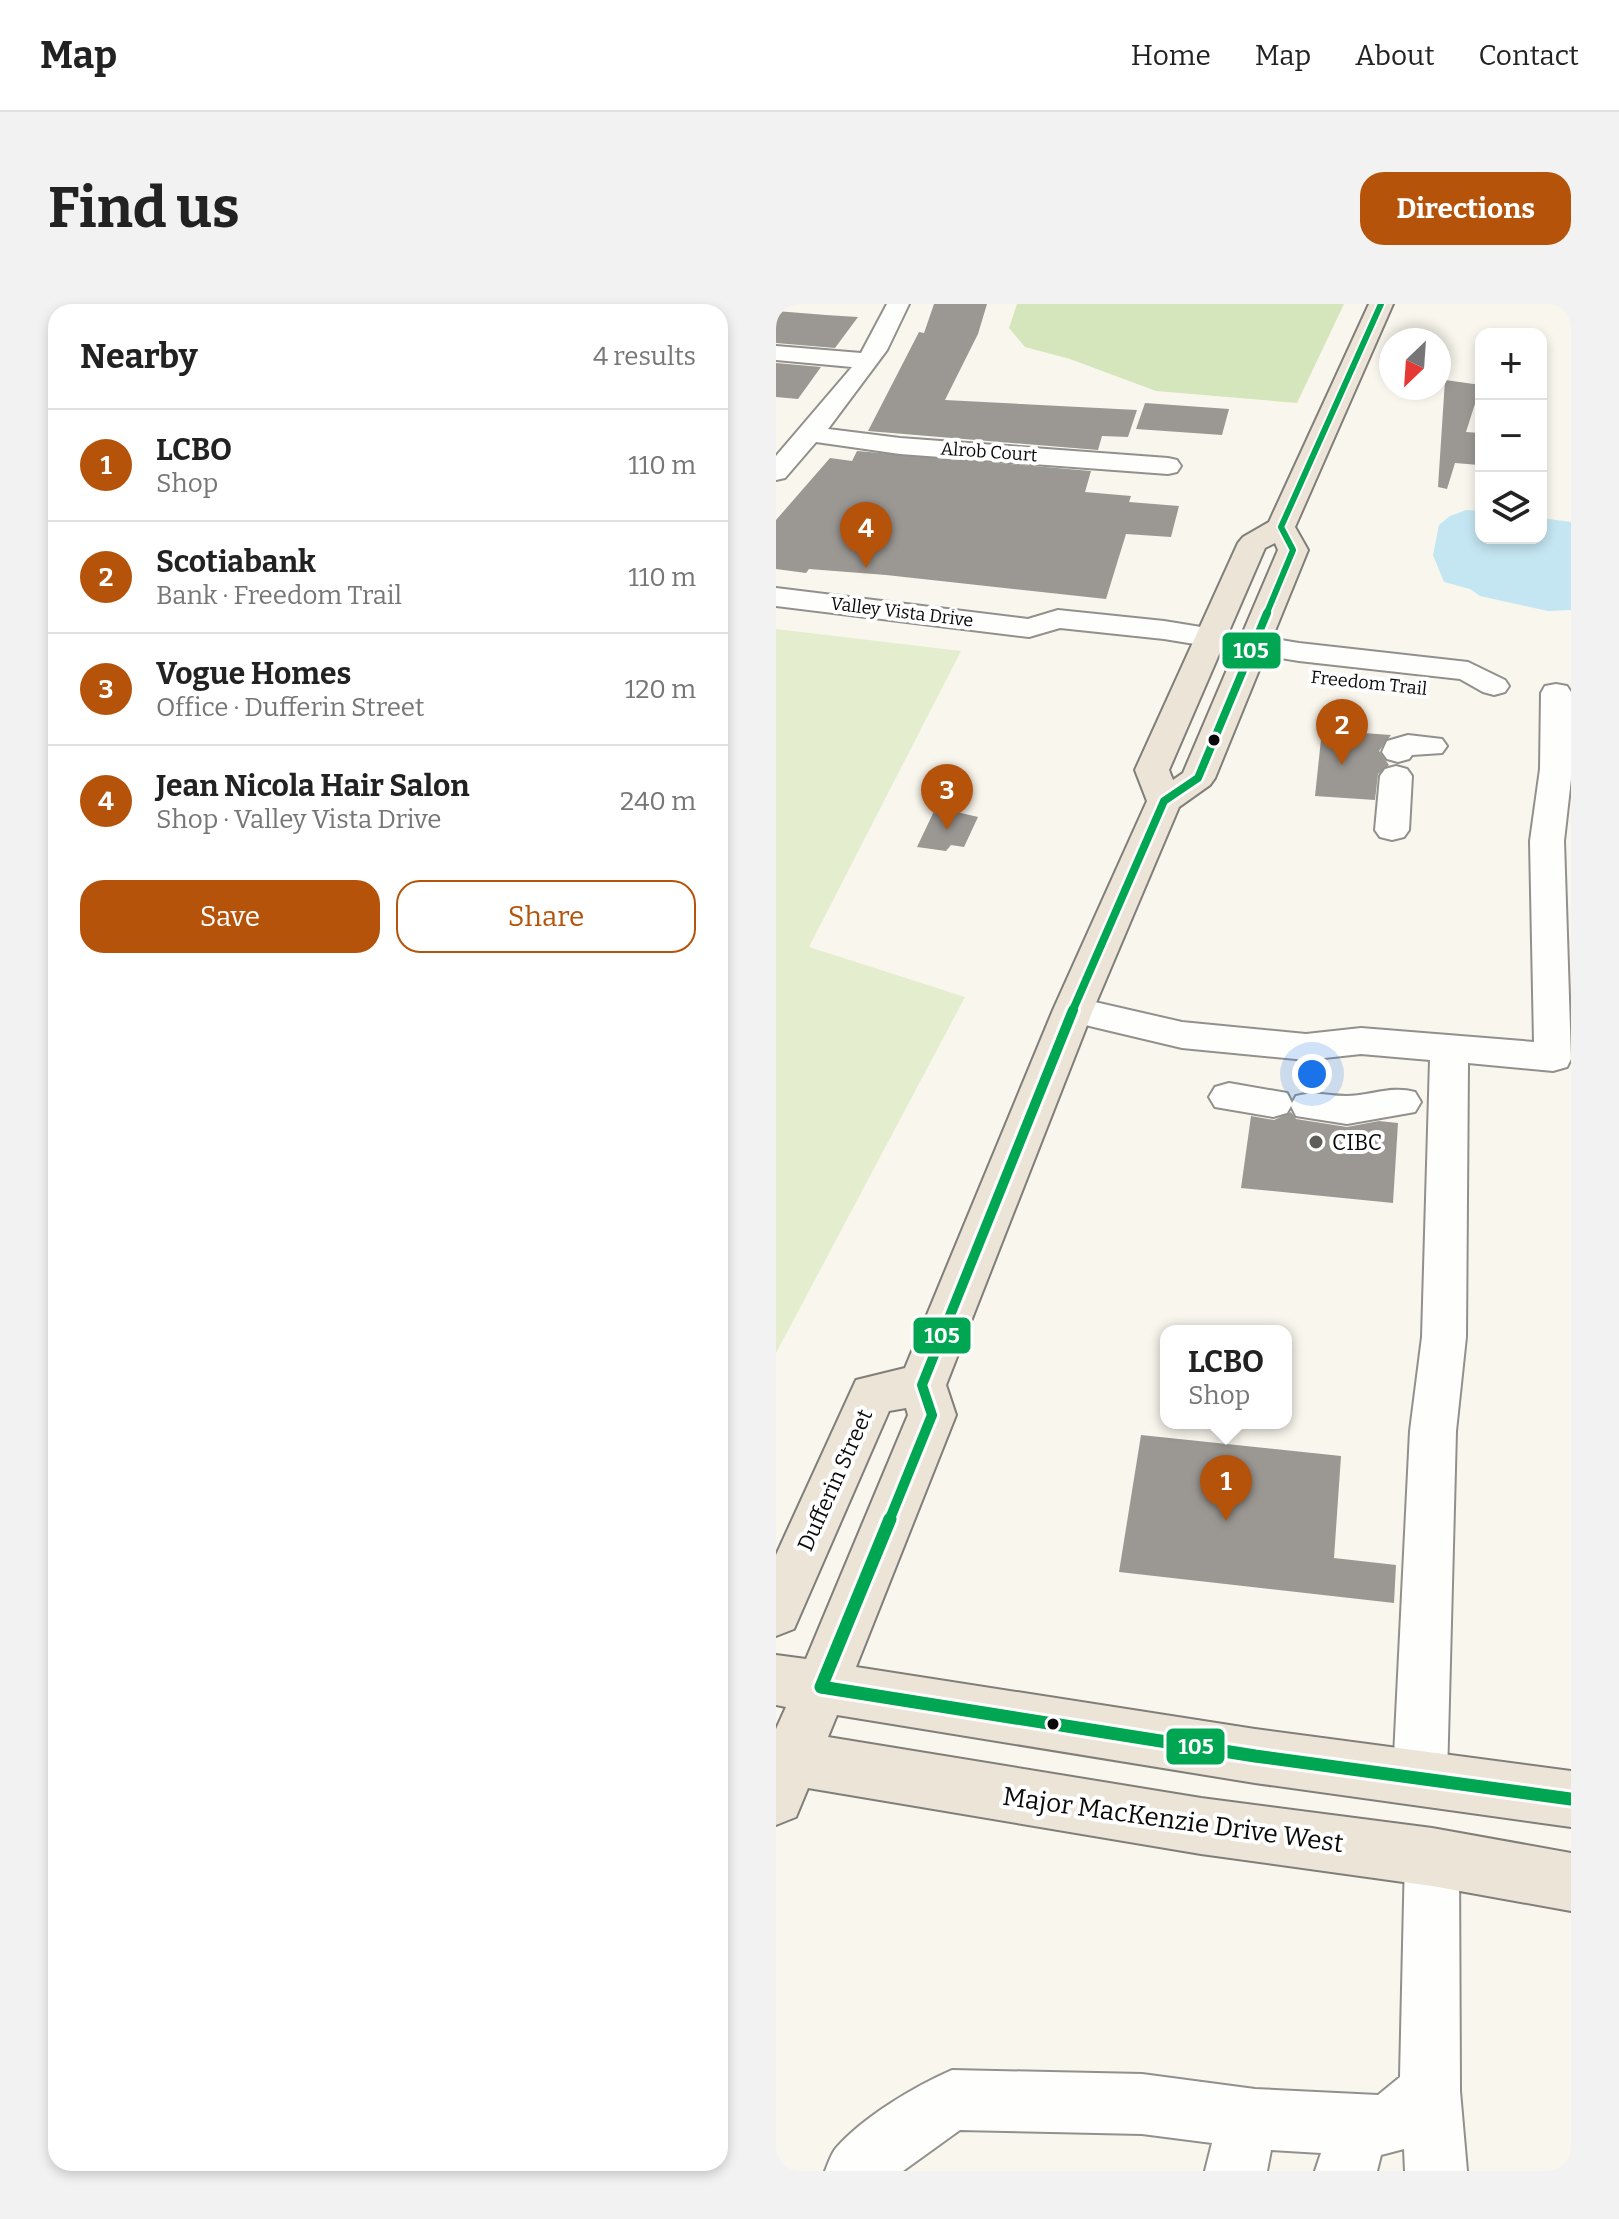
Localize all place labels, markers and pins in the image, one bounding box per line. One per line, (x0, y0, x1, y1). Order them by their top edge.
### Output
pin: 4 (840, 502, 892, 568)
pin: 2 (1316, 699, 1368, 765)
unlabelled marker (1206, 732, 1222, 748)
pin: 3 (921, 764, 973, 830)
place label: CIBC (1332, 1129, 1382, 1156)
marker: CIBC (1307, 1133, 1325, 1151)
pin: 1 (1200, 1455, 1252, 1521)
unlabelled marker (1045, 1716, 1061, 1732)

